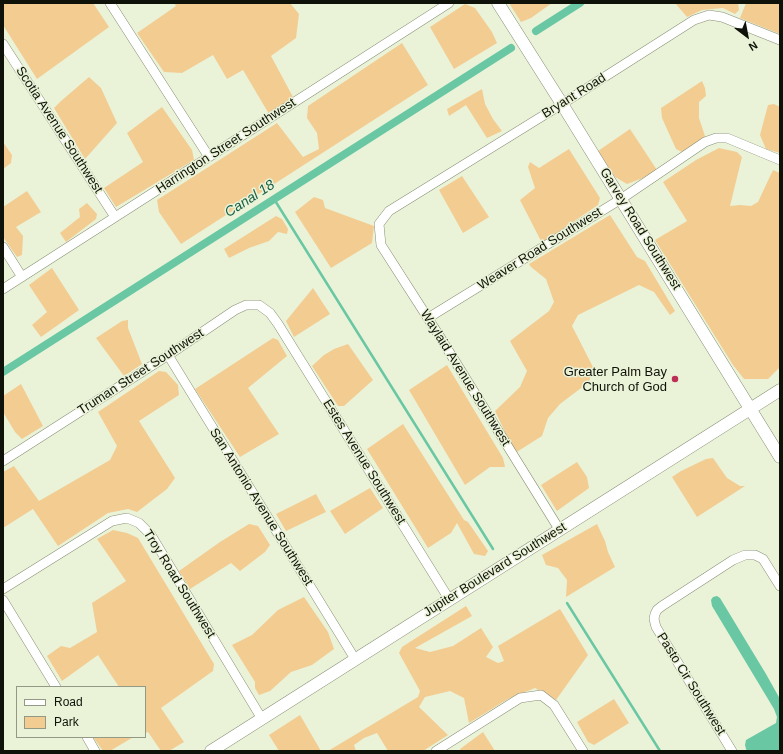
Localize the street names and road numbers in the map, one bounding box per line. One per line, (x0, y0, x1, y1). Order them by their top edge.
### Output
street label: Scotia Avenue Southwest (12, 64, 106, 196)
street label: Bryant Road (539, 70, 609, 122)
street label: Harrington Street Southwest (153, 95, 299, 197)
street label: Garvey Road Southwest (596, 165, 684, 293)
street label: Weaver Road Southwest (475, 204, 605, 294)
street label: Waylaid Avenue Southwest (417, 307, 513, 449)
street label: Truman Street Southwest (75, 325, 207, 419)
street label: Estes Avenue Southwest (319, 397, 409, 527)
street label: San Antonio Avenue Southwest (206, 425, 316, 589)
street label: Jupiter Boulevard Southwest (421, 520, 569, 620)
street label: Troy Road Southwest (139, 527, 219, 641)
street label: Pasto Cir Southwest (653, 630, 729, 738)

